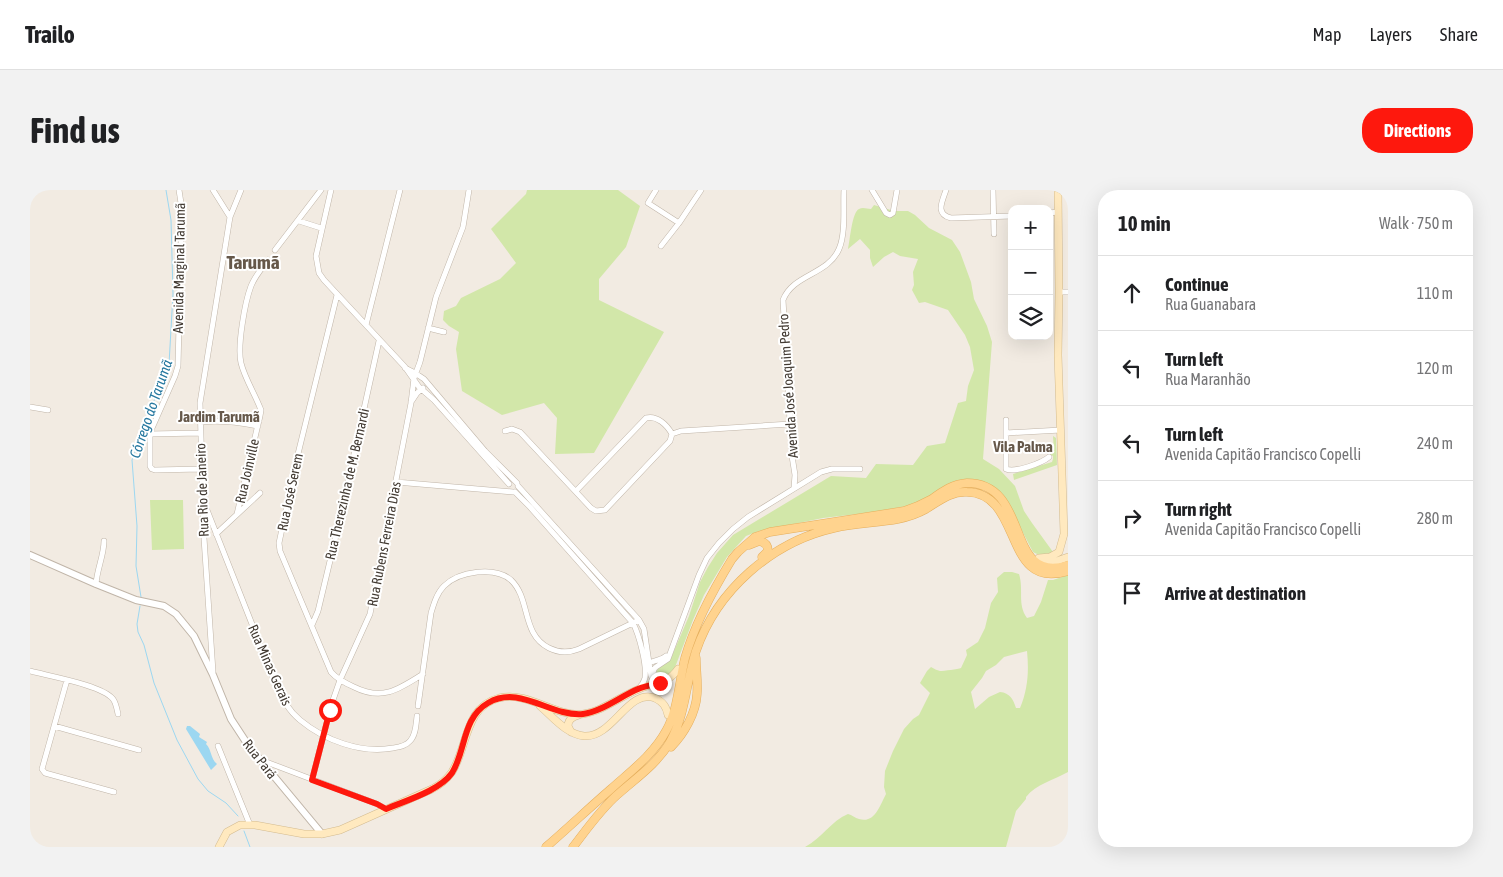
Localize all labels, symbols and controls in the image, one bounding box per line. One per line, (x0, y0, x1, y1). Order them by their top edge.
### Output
text: Trailo (25, 21, 75, 48)
text: Map (1312, 24, 1341, 45)
text: Layers (1369, 24, 1412, 45)
text: Share (1440, 24, 1478, 45)
button: Directions (1362, 108, 1473, 153)
text: Find us (30, 110, 120, 150)
street label: Avenida Marginal Tarumã (170, 202, 188, 334)
map controls (1008, 205, 1053, 340)
button: + (1008, 205, 1053, 250)
text: 10 min (1118, 211, 1171, 235)
text: Walk · 750 m (1379, 214, 1453, 232)
button: − (1008, 250, 1053, 295)
district label: Tarumã (226, 251, 280, 273)
text: Continue (1165, 273, 1229, 295)
icon: ahead (1118, 279, 1146, 307)
text: 110 m (1417, 284, 1453, 302)
button: layers (1008, 295, 1053, 340)
text: Rua Guanabara (1165, 295, 1256, 313)
street label: Avenida José Joaquim Pedro (775, 313, 801, 459)
text: Turn left (1165, 348, 1223, 370)
icon: left (1118, 354, 1146, 382)
water label: Córrego do Tarumã (126, 357, 175, 460)
text: 120 m (1417, 359, 1453, 377)
text: Rua Maranhão (1165, 370, 1251, 388)
street label: Rua Therezinha de M. Bernardi (322, 407, 372, 561)
district label: Jardim Tarumã (177, 408, 260, 425)
text: Turn left (1165, 423, 1223, 445)
icon: left (1118, 429, 1146, 457)
text: 240 m (1417, 434, 1453, 452)
street label: Rua Joinville (232, 437, 262, 505)
district label: Vila Palma (992, 438, 1053, 455)
street label: Rua Rio de Janeiro (192, 443, 212, 537)
text: Avenida Capitão Francisco Copelli (1165, 445, 1361, 463)
street label: Rua José Serem (274, 452, 306, 532)
street label: Rua Rubens Ferreira Dias (364, 480, 404, 608)
text: Turn right (1165, 498, 1232, 520)
icon: right (1118, 504, 1146, 532)
text: 280 m (1417, 509, 1453, 527)
text: Avenida Capitão Francisco Copelli (1165, 520, 1361, 538)
icon: arrive (1118, 579, 1146, 607)
text: Arrive at destination (1165, 582, 1306, 604)
street label: Rua Minas Gerais (245, 622, 295, 708)
route end (649, 672, 672, 695)
route start (319, 699, 342, 722)
street label: Rua Pará (240, 736, 280, 782)

